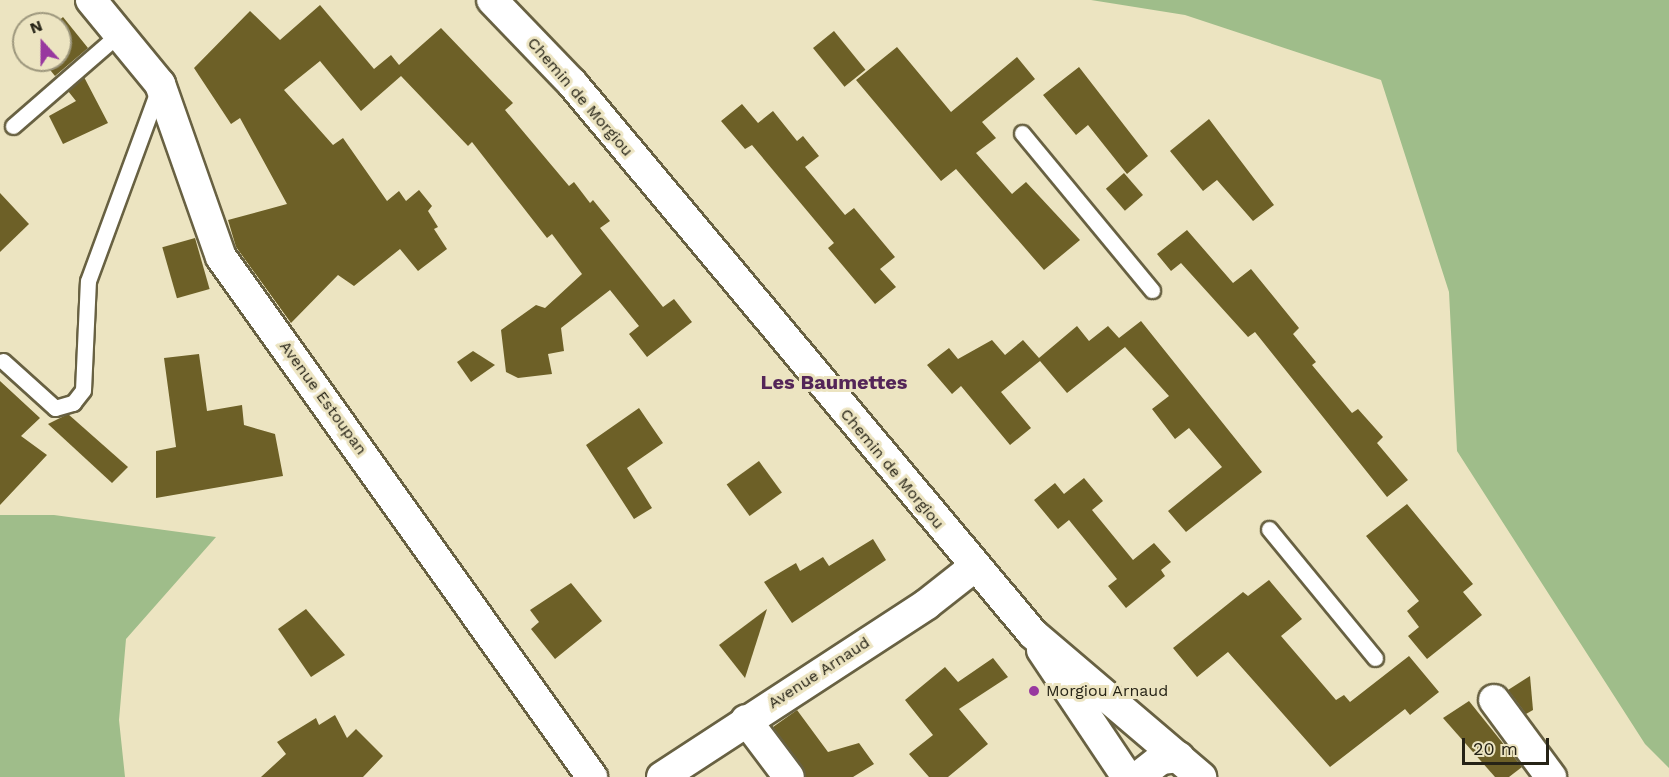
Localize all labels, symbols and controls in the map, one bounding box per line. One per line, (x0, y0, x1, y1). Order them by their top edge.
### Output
north arrow (12, 12, 72, 72)
text: N (27, 16, 45, 38)
street label: Chemin de Morgiou (523, 34, 637, 160)
street label: Avenue Estoupan (275, 337, 371, 459)
district label: Les Baumettes (761, 370, 907, 394)
street label: Chemin de Morgiou (836, 405, 948, 533)
street label: Avenue Arnaud (764, 633, 874, 713)
place label: Morgiou Arnaud (1046, 681, 1169, 701)
marker: Morgiou Arnaud (1027, 684, 1041, 698)
scale bar (1465, 726, 1552, 764)
text: 20 m (1473, 738, 1518, 759)

